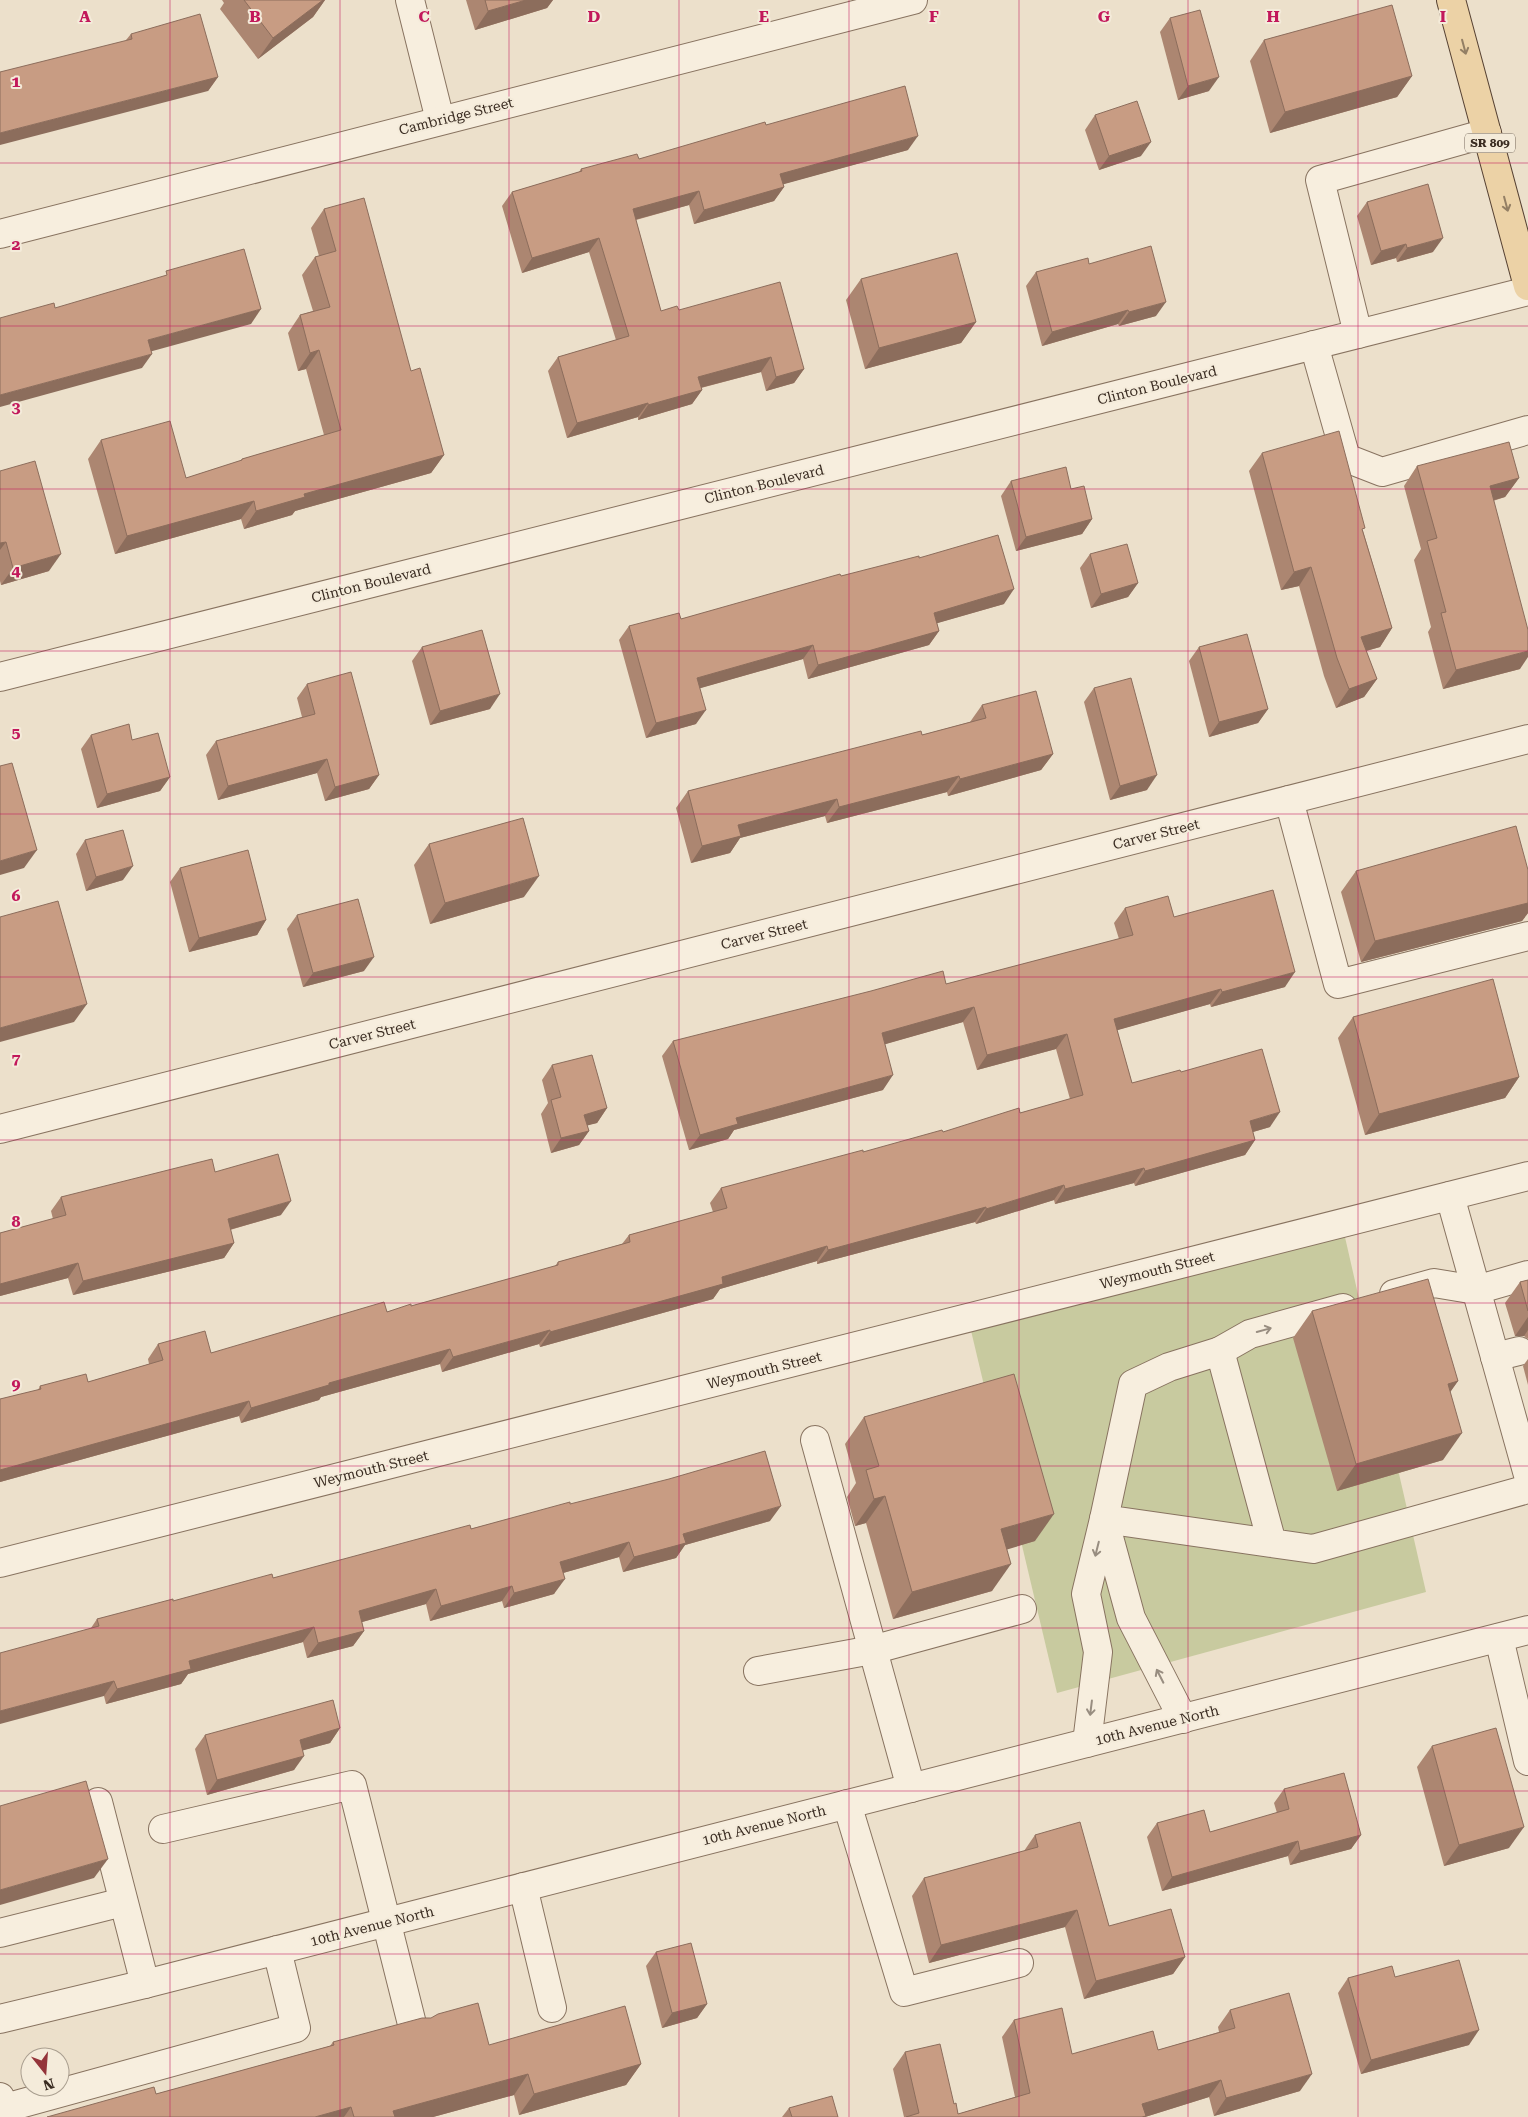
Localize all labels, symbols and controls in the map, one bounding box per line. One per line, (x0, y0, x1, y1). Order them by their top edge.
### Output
text: A (79, 7, 91, 26)
text: B (249, 7, 261, 26)
text: C (418, 7, 430, 26)
text: D (588, 7, 601, 26)
text: E (759, 7, 769, 26)
text: F (929, 7, 939, 26)
text: G (1098, 7, 1111, 26)
text: H (1266, 7, 1280, 26)
text: I (1440, 7, 1446, 26)
one-way arrow (1460, 39, 1469, 55)
text: 1 (12, 72, 21, 91)
street label: Cambridge Street (397, 94, 515, 138)
road number: SR 809 (1465, 134, 1515, 152)
one-way arrow (1502, 196, 1511, 212)
text: 2 (12, 235, 21, 254)
street label: Clinton Boulevard (1096, 362, 1219, 408)
text: 3 (12, 398, 21, 417)
street label: Clinton Boulevard (703, 461, 826, 507)
street label: Clinton Boulevard (310, 560, 433, 606)
text: 4 (12, 561, 21, 580)
text: 5 (12, 723, 21, 742)
street label: Carver Street (1111, 816, 1201, 852)
text: 6 (12, 886, 21, 905)
street label: Carver Street (719, 916, 809, 952)
street label: Carver Street (327, 1016, 417, 1052)
text: 7 (12, 1049, 21, 1068)
text: 8 (12, 1212, 21, 1231)
street label: Weymouth Street (1098, 1248, 1216, 1292)
one-way arrow (1255, 1324, 1271, 1334)
street label: Weymouth Street (705, 1348, 823, 1392)
text: 9 (12, 1375, 21, 1394)
street label: Weymouth Street (312, 1447, 430, 1491)
one-way arrow (1092, 1540, 1101, 1556)
one-way arrow (1155, 1668, 1165, 1683)
one-way arrow (1086, 1700, 1096, 1716)
street label: 10th Avenue North (1093, 1702, 1221, 1748)
street label: 10th Avenue North (700, 1802, 828, 1848)
street label: 10th Avenue North (308, 1903, 436, 1949)
north arrow (20, 2047, 70, 2097)
text: N (41, 2075, 56, 2094)

